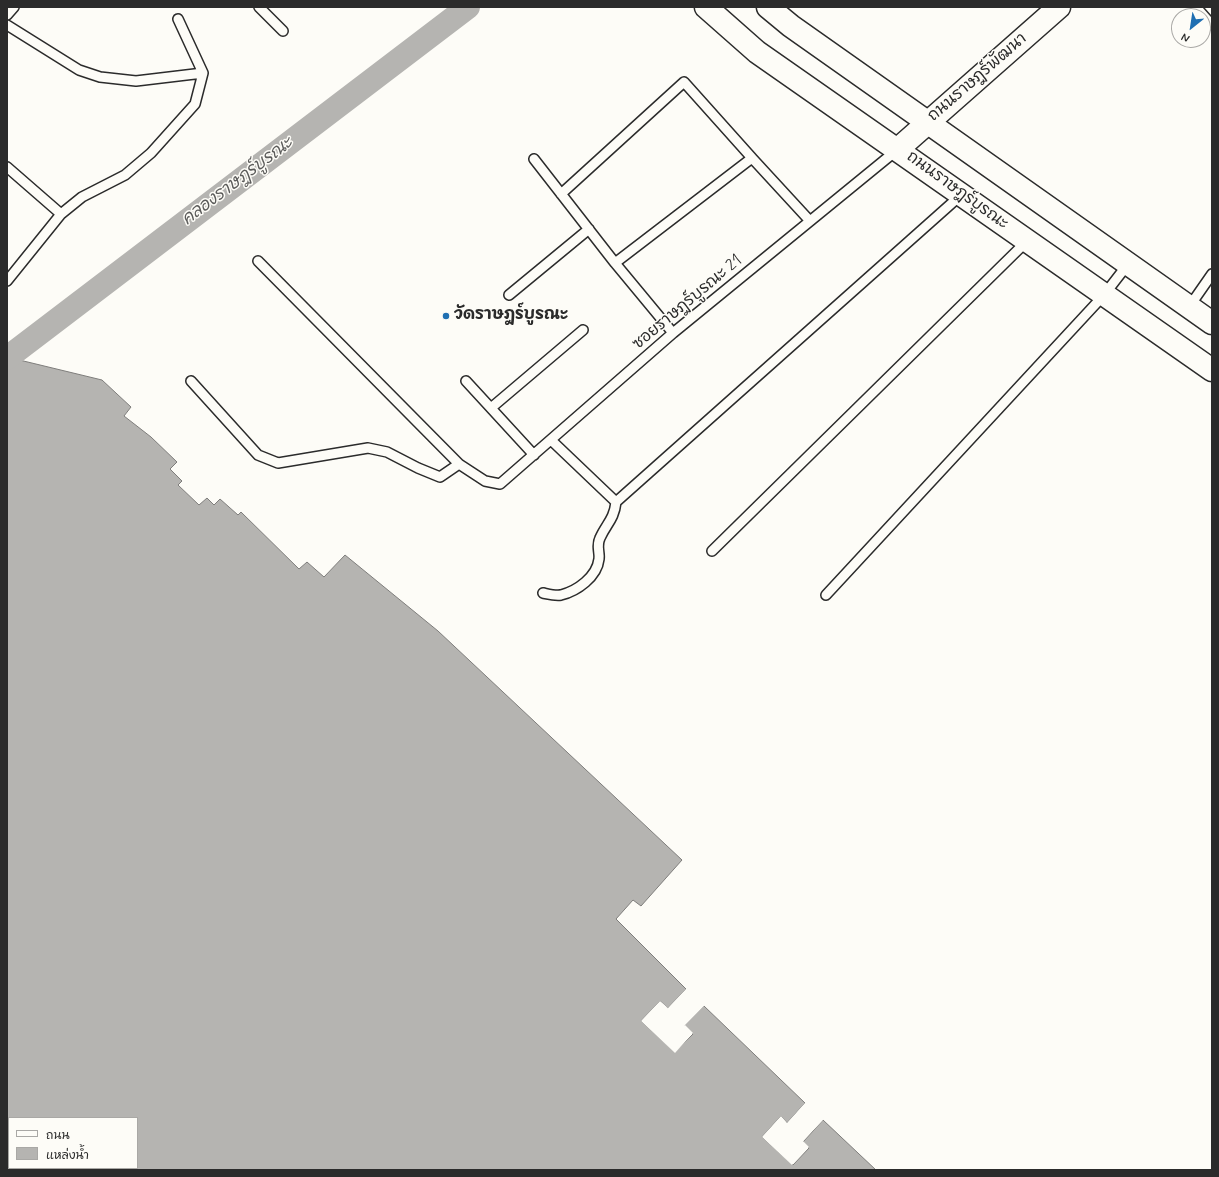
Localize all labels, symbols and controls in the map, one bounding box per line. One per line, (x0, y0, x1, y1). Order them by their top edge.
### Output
north arrow (1171, 8, 1211, 48)
street label: ถนนราษฎร์พัฒนา (925, 30, 1031, 126)
text: N (1179, 30, 1192, 45)
water label: คลองราษฎร์บูรณะ (178, 134, 298, 230)
street label: ถนนราษฎร์บูรณะ (902, 148, 1012, 234)
street label: ซอยราษฎร์บูรณะ 21 (630, 252, 746, 354)
place label: วัดราษฎร์บูรณะ (454, 306, 568, 326)
marker: วัดราษฎร์บูรณะ (441, 311, 451, 321)
legend (8, 1117, 138, 1169)
text: ถนน (46, 1128, 70, 1144)
text: แหล่งน้ำ (46, 1148, 89, 1164)

